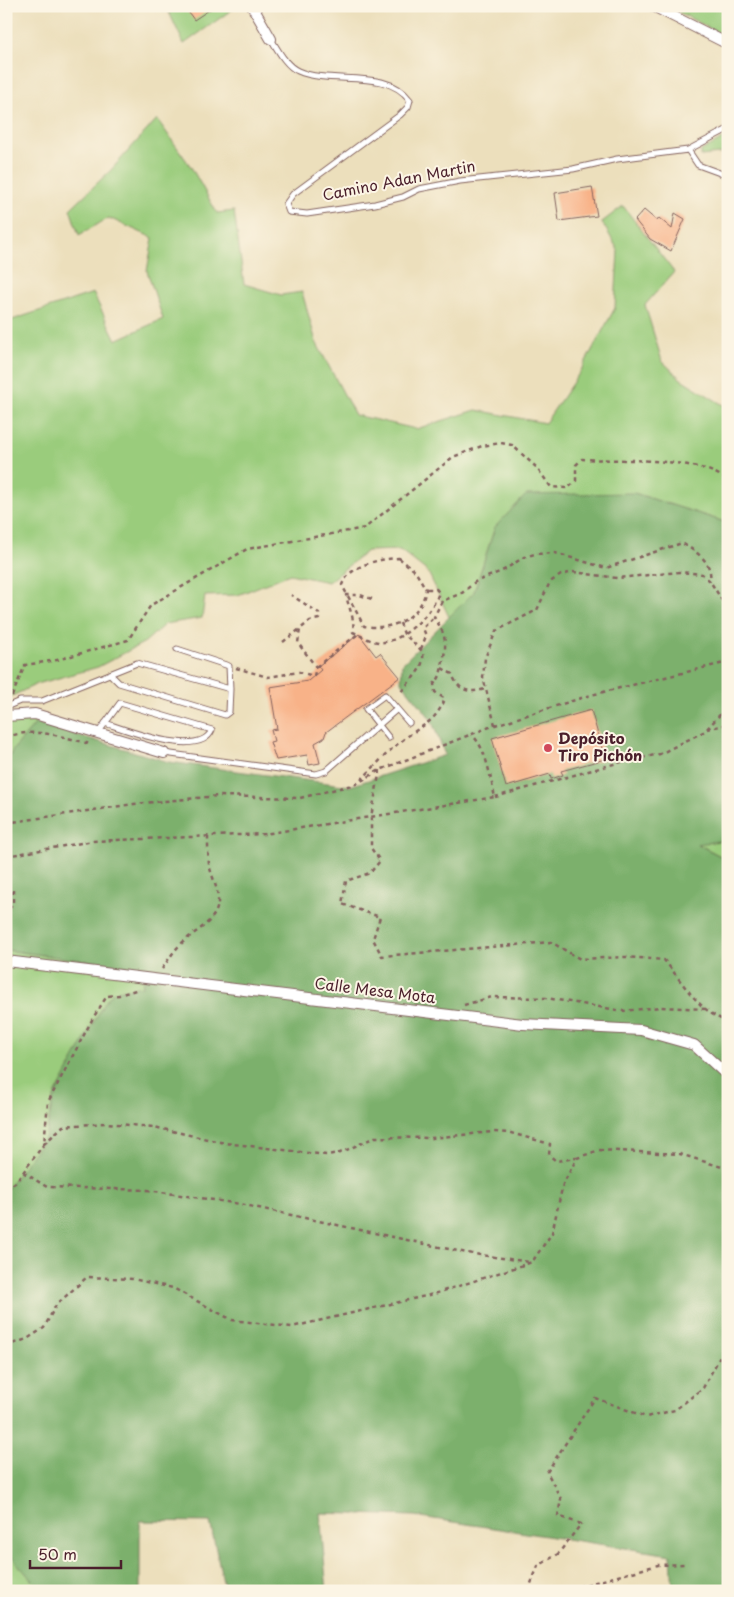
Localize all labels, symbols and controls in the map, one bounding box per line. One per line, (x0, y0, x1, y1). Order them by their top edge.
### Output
street label: Camino Adan Martin (320, 153, 477, 206)
place label: Depósito Tiro Pichón (558, 726, 642, 766)
marker: Depósito Tiro Pichón (542, 742, 554, 754)
street label: Calle Mesa Mota (313, 971, 438, 1008)
scale bar (30, 1537, 121, 1569)
text: 50 m (38, 1542, 77, 1565)

